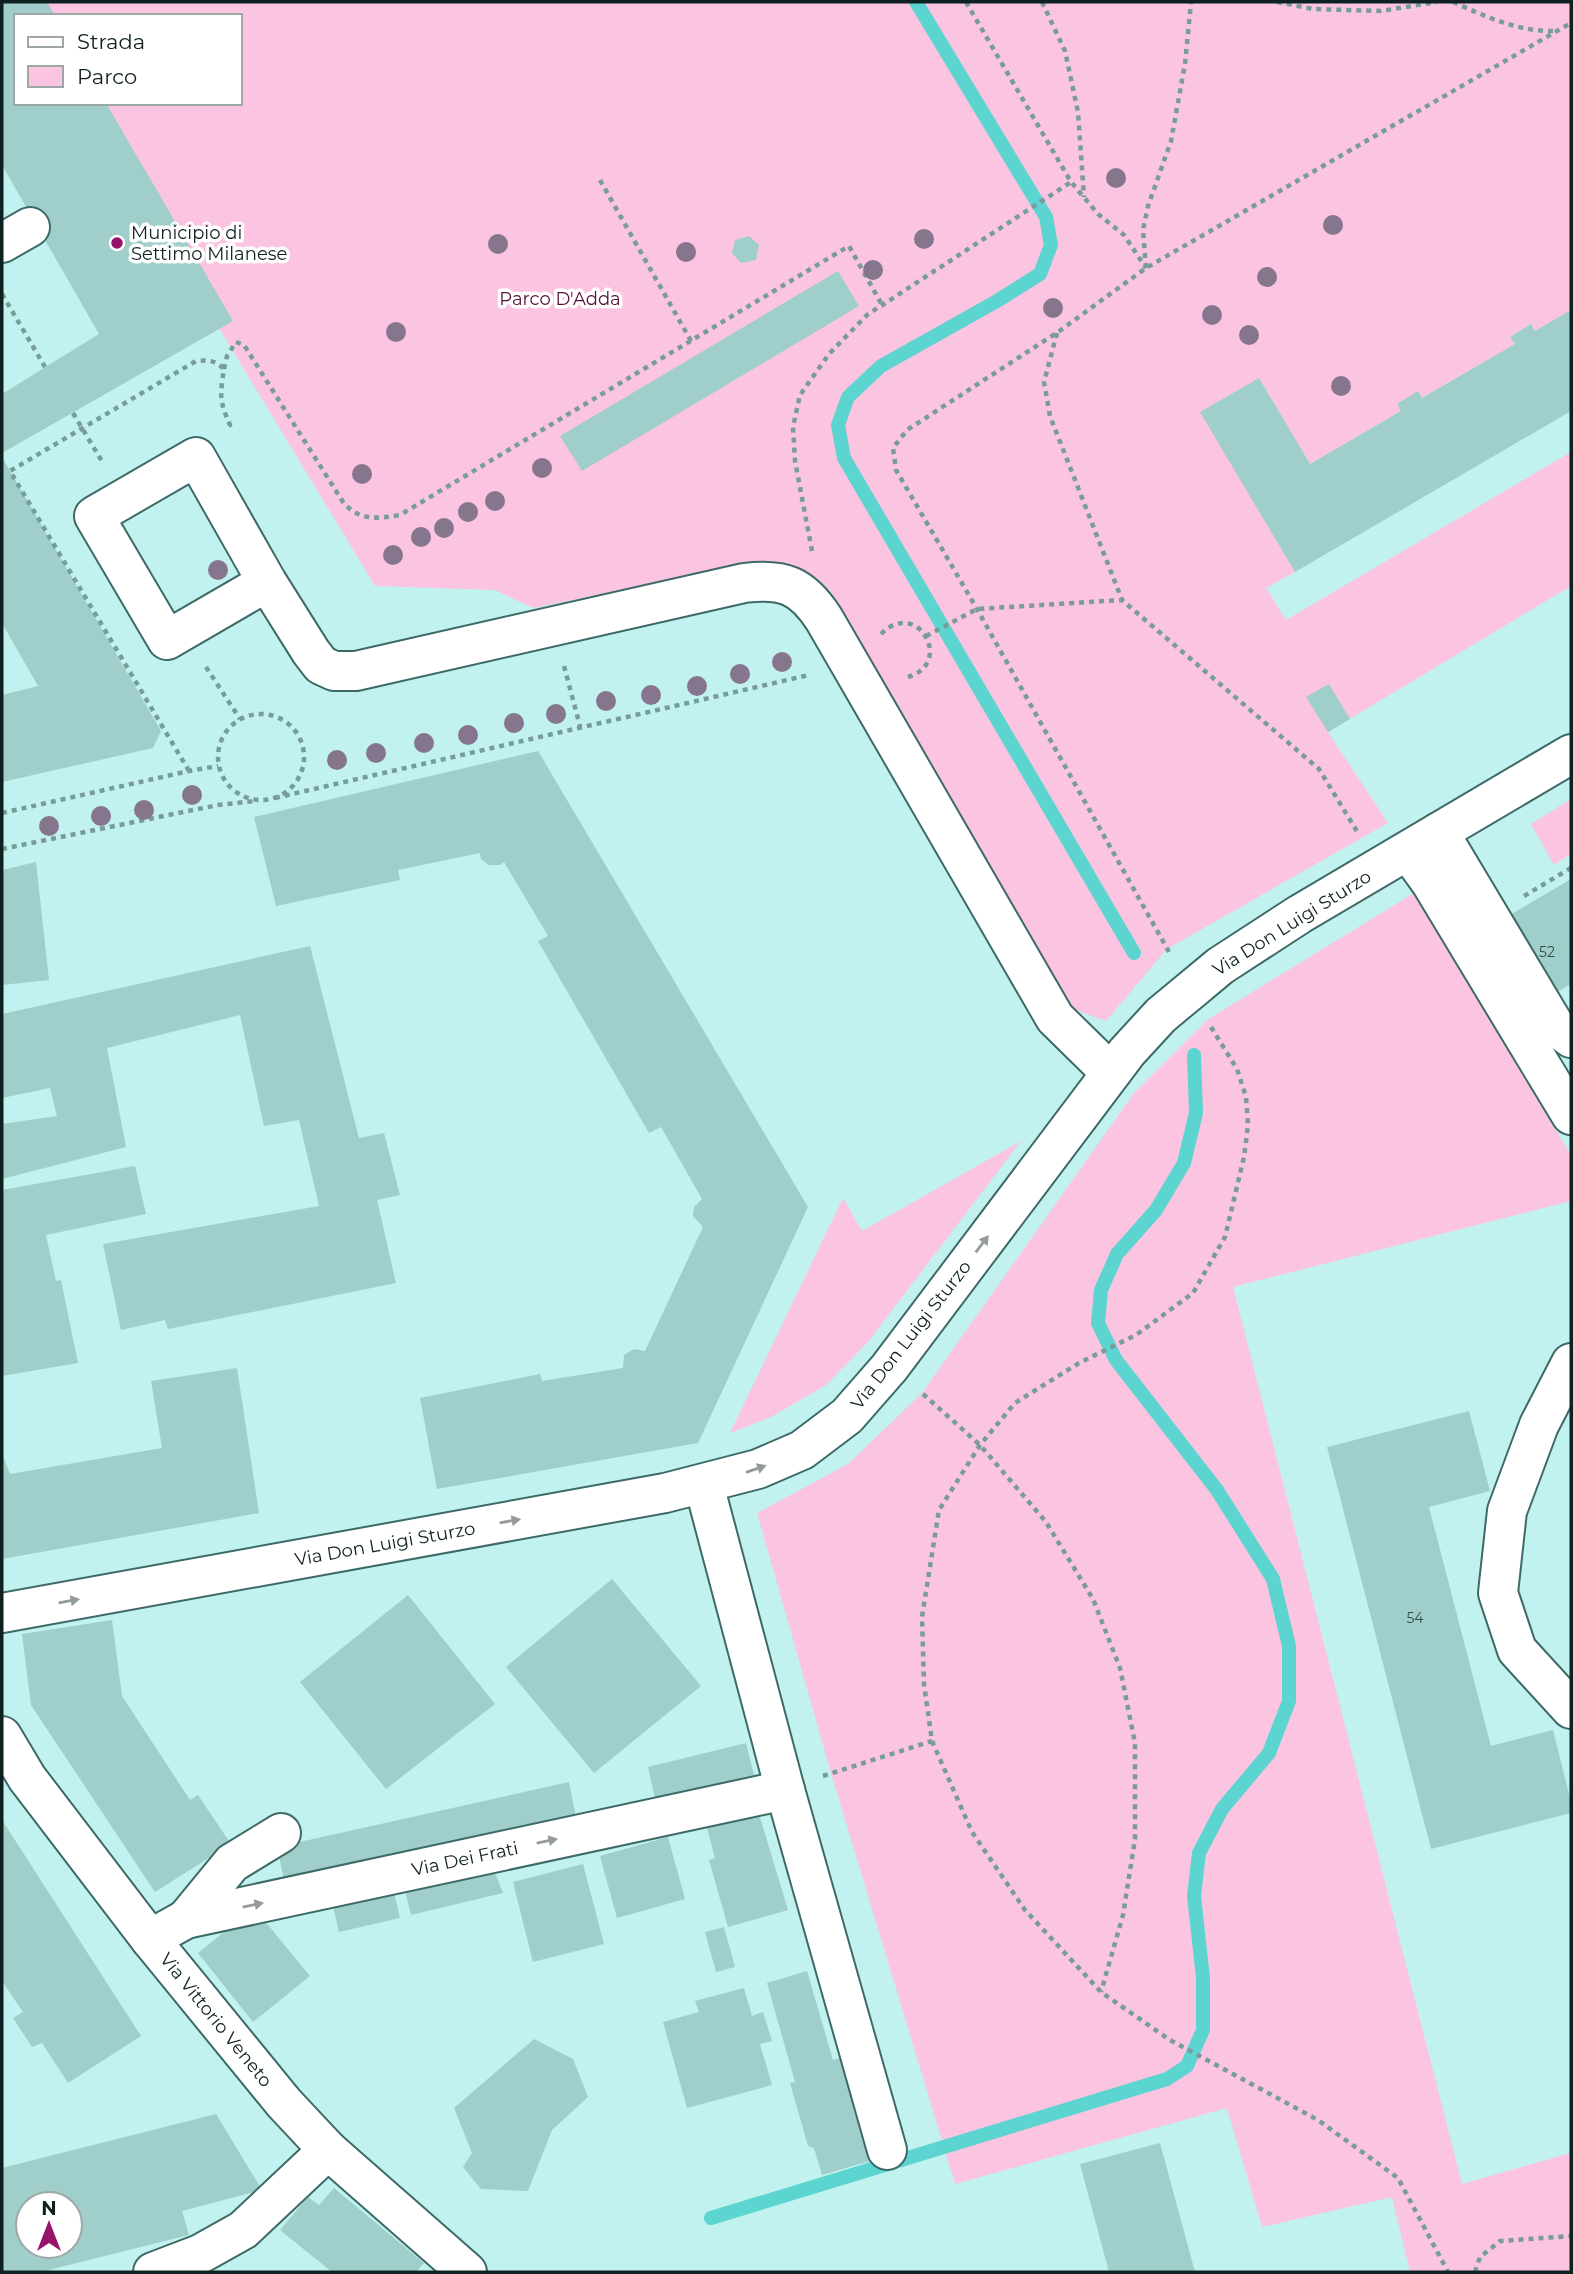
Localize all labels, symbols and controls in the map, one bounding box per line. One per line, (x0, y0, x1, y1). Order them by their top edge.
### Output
legend (14, 14, 242, 105)
text: Strada (77, 29, 145, 54)
text: Parco (77, 64, 137, 89)
place label: Municipio di Settimo Milanese (131, 222, 288, 265)
marker: Municipio di Settimo Milanese (109, 235, 125, 251)
park label: Parco D'Adda (499, 288, 621, 310)
street label: Via Don Luigi Sturzo (1209, 865, 1375, 981)
house number: 52 (1539, 943, 1555, 961)
one-way arrow (975, 1235, 990, 1253)
street label: Via Don Luigi Sturzo (846, 1256, 976, 1414)
one-way arrow (746, 1463, 767, 1474)
one-way arrow (499, 1515, 521, 1526)
street label: Via Don Luigi Sturzo (293, 1517, 477, 1571)
one-way arrow (58, 1595, 80, 1606)
house number: 54 (1406, 1609, 1424, 1627)
one-way arrow (536, 1836, 558, 1847)
street label: Via Dei Frati (410, 1837, 520, 1881)
one-way arrow (242, 1899, 264, 1910)
street label: Via Vittorio Veneto (155, 1948, 277, 2092)
north arrow (14, 2190, 84, 2260)
text: N (41, 2197, 57, 2220)

